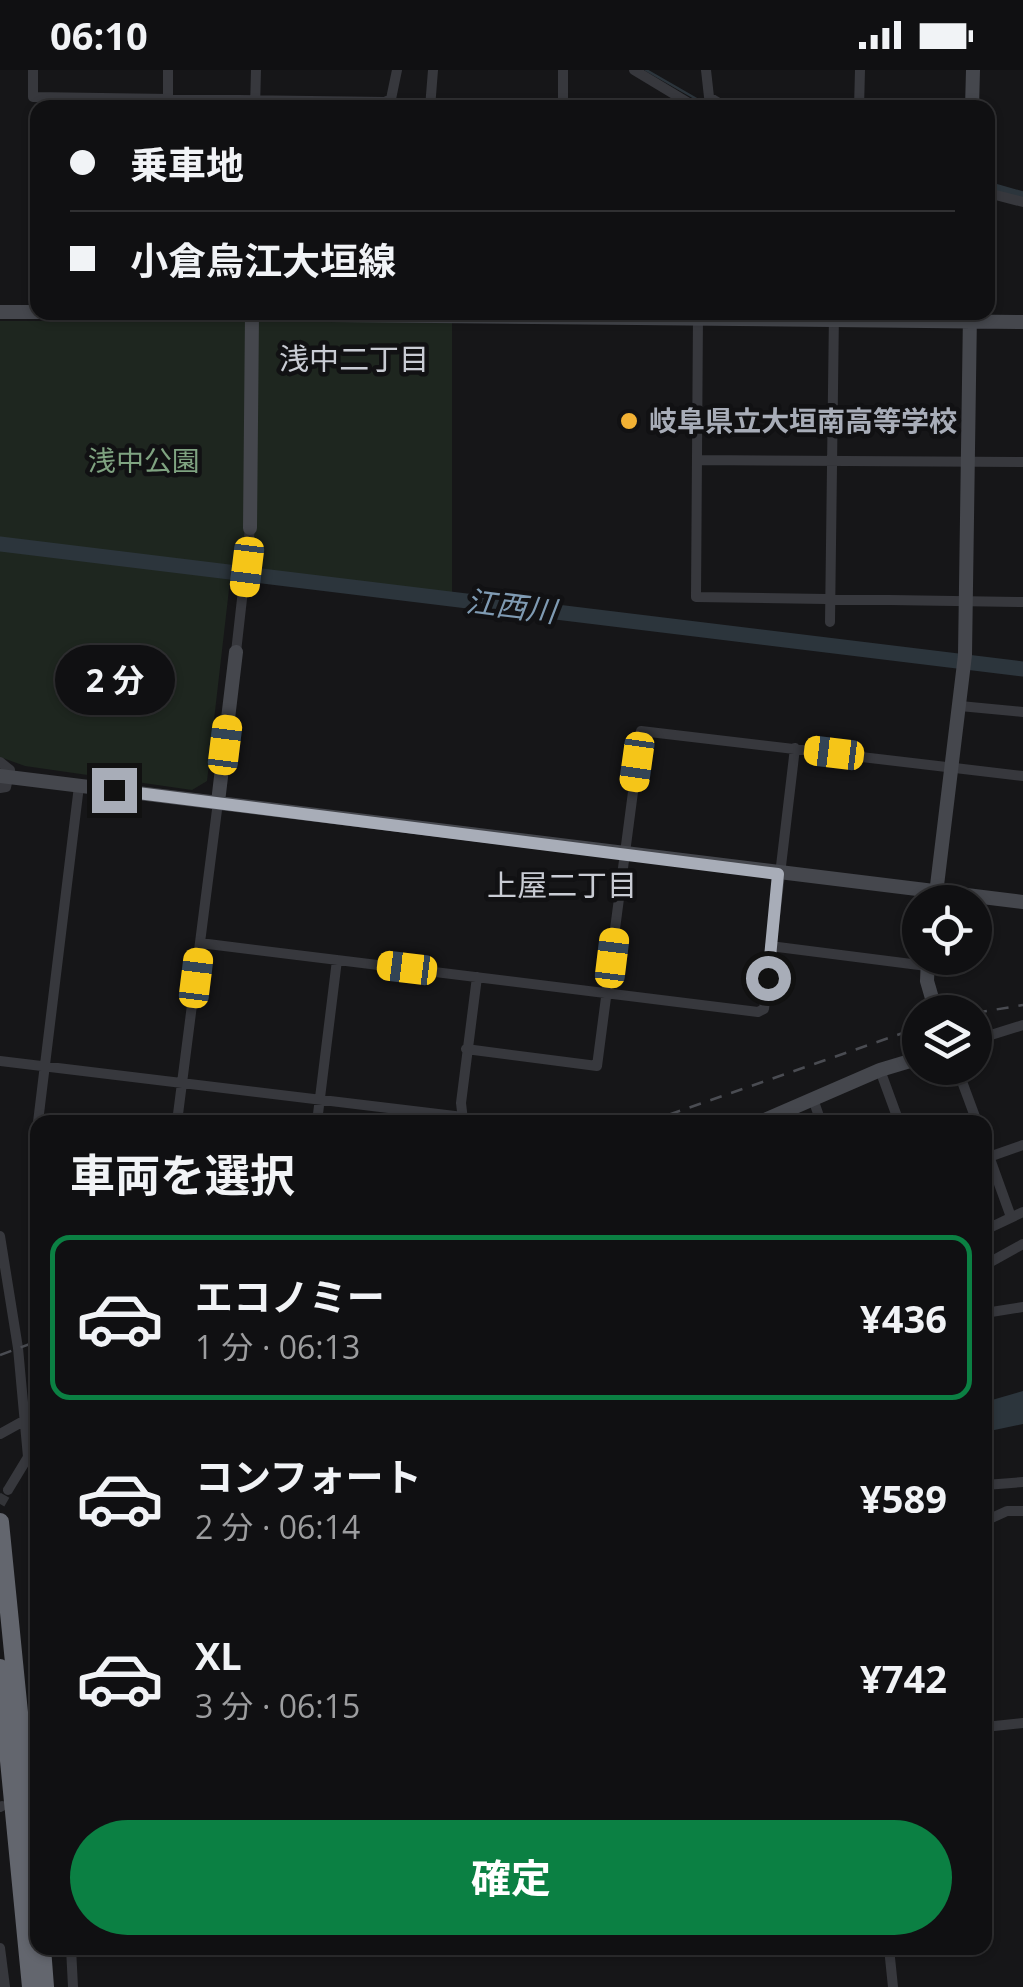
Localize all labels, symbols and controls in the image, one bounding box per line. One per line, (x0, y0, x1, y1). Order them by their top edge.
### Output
text: 06:10 (50, 9, 148, 61)
text: 乗車地 (130, 138, 244, 190)
text: 小倉烏江大垣線 (130, 234, 396, 286)
district label: 浅中二丁目 (279, 338, 429, 379)
place label: 岐阜県立大垣南高等学校 (649, 401, 957, 439)
marker: 岐阜県立大垣南高等学校 (618, 410, 640, 432)
park label: 浅中公園 (88, 441, 200, 479)
car (228, 535, 266, 599)
water label: 江西川 (464, 580, 561, 632)
callout: 2 分 (54, 645, 174, 715)
text: 2 分 (86, 658, 144, 701)
car (206, 713, 244, 777)
car (618, 730, 656, 794)
car (802, 734, 866, 772)
route end (92, 768, 137, 813)
district label: 上屋二丁目 (487, 864, 637, 905)
map controls (902, 885, 992, 1085)
button: locate (902, 885, 992, 975)
car (593, 926, 631, 990)
car (177, 946, 215, 1010)
car (375, 949, 439, 987)
route start (746, 956, 791, 1001)
button: layers (902, 995, 992, 1085)
text: 車両を選択 (70, 1144, 295, 1205)
text: エコノミー (195, 1270, 385, 1322)
icon: car (75, 1273, 165, 1363)
text: ¥436 (860, 1292, 947, 1344)
text: 1 分 · 06:13 (195, 1325, 360, 1368)
text: コンフォート (195, 1450, 422, 1502)
icon: car (75, 1453, 165, 1543)
text: ¥589 (860, 1472, 947, 1524)
text: 2 分 · 06:14 (195, 1505, 360, 1548)
text: XL (195, 1629, 242, 1681)
icon: car (75, 1633, 165, 1723)
text: ¥742 (860, 1652, 947, 1704)
text: 3 分 · 06:15 (195, 1684, 360, 1727)
button: 確定 (70, 1820, 952, 1935)

